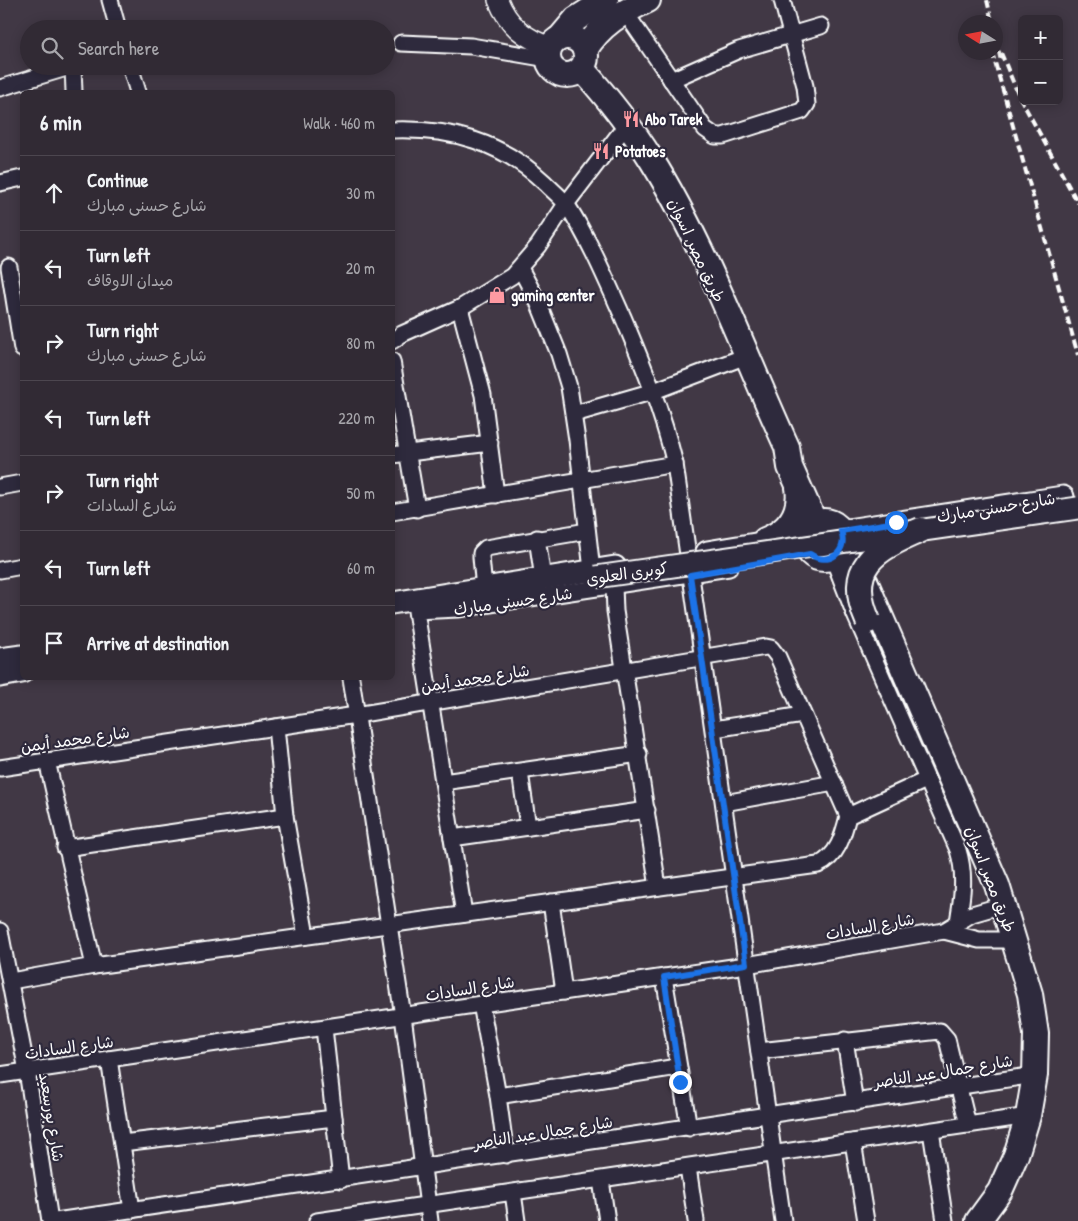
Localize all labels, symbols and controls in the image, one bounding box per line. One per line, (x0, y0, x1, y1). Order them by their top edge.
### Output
north arrow (958, 15, 1003, 60)
map controls (1018, 15, 1063, 105)
button: + (1018, 15, 1063, 60)
search box (20, 20, 395, 75)
icon: search (38, 34, 66, 62)
text: Search here (78, 35, 159, 61)
button: − (1018, 60, 1063, 105)
text: 6 min (40, 108, 82, 137)
place label: Abo Tarek (645, 108, 703, 130)
restaurant icon: Abo Tarek (621, 109, 641, 129)
text: Walk · 460 m (303, 112, 375, 134)
place label: Potatoes (615, 140, 666, 162)
restaurant icon: Potatoes (591, 141, 611, 161)
text: Continue (87, 167, 148, 193)
icon: ahead (40, 179, 68, 207)
text: 30 m (346, 182, 375, 204)
text: شارع حسنى مبارك (87, 194, 207, 216)
street label: طريق مصر, اسوان (663, 194, 731, 306)
text: Turn left (87, 242, 150, 268)
icon: left (40, 254, 68, 282)
text: 20 m (346, 257, 375, 279)
text: ميدان الاوقاف (87, 269, 173, 291)
place label: gaming center (511, 284, 596, 307)
shop icon: gaming center (487, 285, 507, 305)
text: Turn right (87, 317, 158, 343)
icon: right (40, 329, 68, 357)
text: 80 m (346, 332, 375, 354)
text: شارع حسنى مبارك (87, 344, 207, 366)
icon: left (40, 404, 68, 432)
text: Turn left (87, 405, 150, 431)
text: 220 m (338, 407, 375, 429)
text: Turn right (87, 467, 158, 493)
icon: right (40, 479, 68, 507)
text: 50 m (347, 482, 375, 504)
street label: شارع حسنى مبارك (935, 487, 1057, 528)
text: شارع السادات (87, 494, 177, 516)
route start (885, 511, 908, 534)
icon: left (40, 554, 68, 582)
text: Turn left (87, 555, 150, 581)
street label: كوبرى العلوى (585, 556, 669, 590)
text: 60 m (347, 557, 375, 579)
street label: شارع حسنى مبارك (452, 582, 574, 621)
icon: arrive (40, 629, 68, 657)
text: Arrive at destination (87, 630, 229, 656)
street label: شارع محمد أيمن (419, 659, 531, 698)
street label: شارع محمد أيمن (19, 720, 131, 759)
street label: طريق مصر, اسوان (961, 823, 1021, 935)
street label: شارع السادات (824, 907, 916, 946)
street label: شارع السادات (424, 970, 516, 1007)
street label: شارع السادات (23, 1030, 115, 1065)
street label: شارع جمال عبد الناصر (870, 1049, 1014, 1094)
street label: شارع بورسعيد (33, 1071, 70, 1163)
route end (669, 1071, 692, 1094)
street label: شارع جمال عبد الناصر (470, 1110, 614, 1155)

